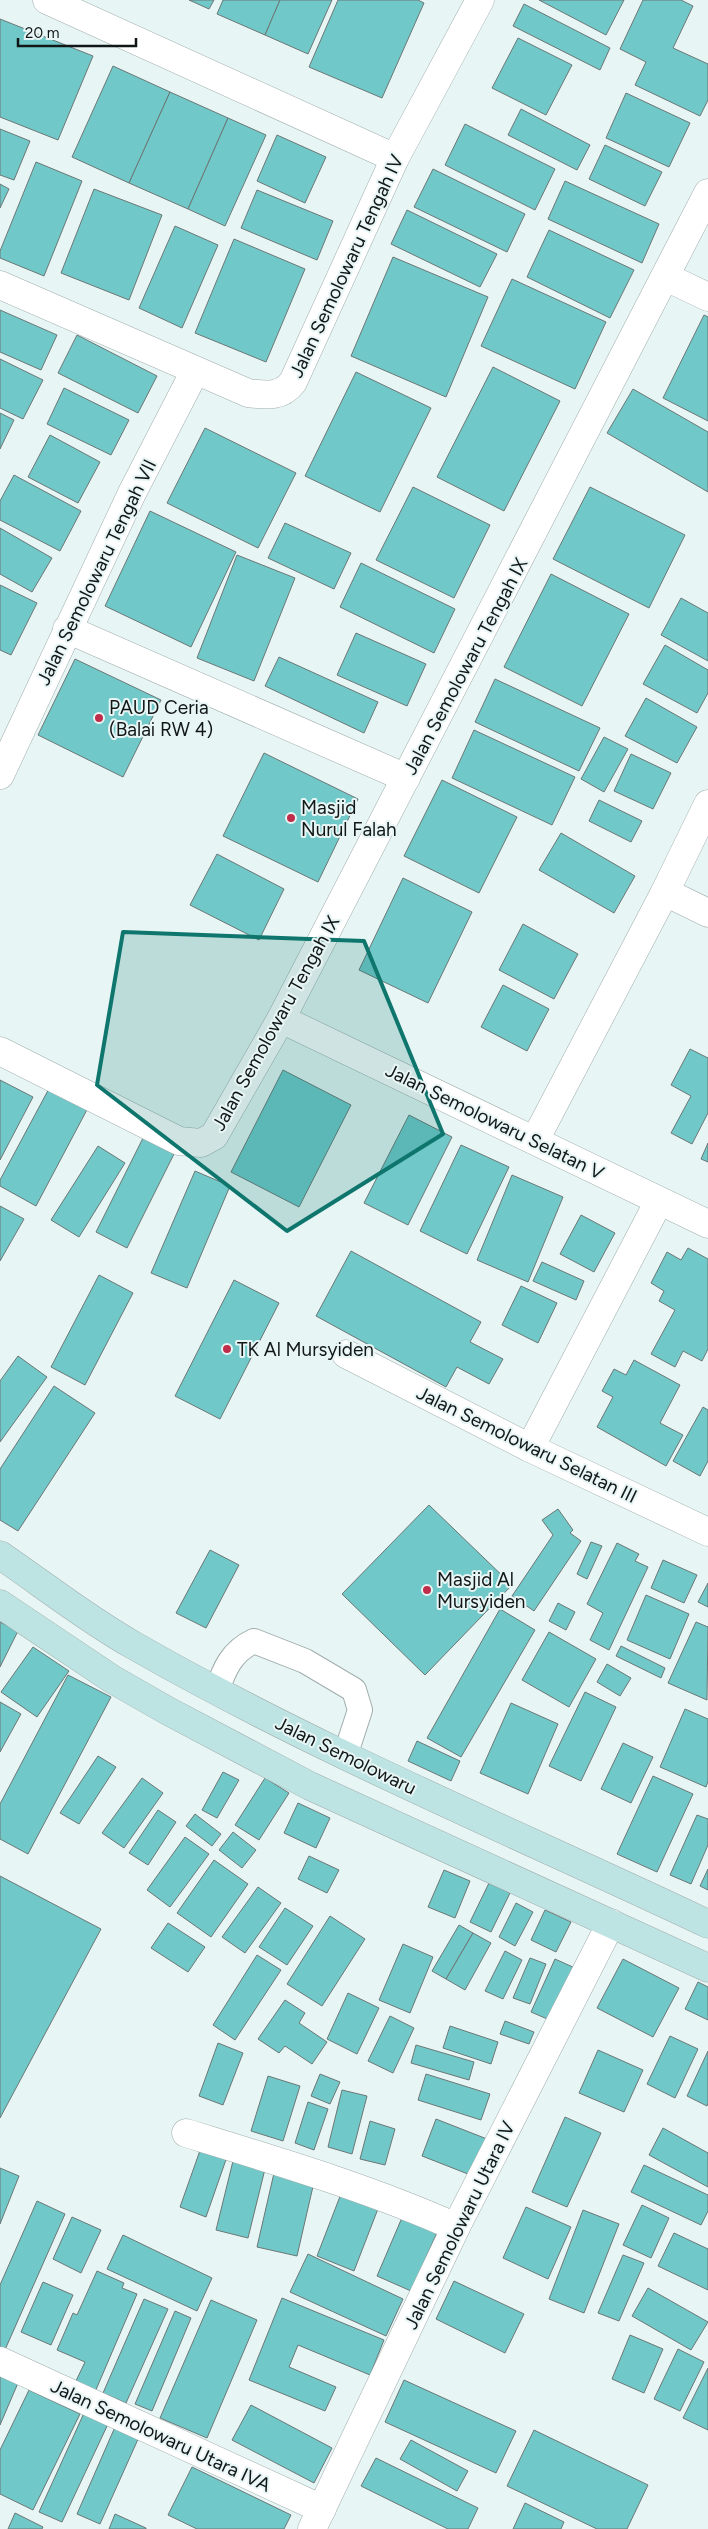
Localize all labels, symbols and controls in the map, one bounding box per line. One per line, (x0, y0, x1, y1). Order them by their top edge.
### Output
scale bar (18, 15, 135, 47)
text: 20 m (25, 24, 59, 42)
street label: Jalan Semolowaru Tengah IV (285, 151, 408, 381)
street label: Jalan Semolowaru Tengah VII (32, 455, 161, 689)
street label: Jalan Semolowaru Tengah IX (398, 554, 533, 779)
place label: PAUD Ceria (Balai RW 4) (109, 696, 213, 741)
marker: PAUD Ceria (Balai RW 4) (93, 712, 105, 724)
place label: Masjid Nurul Falah (301, 796, 397, 841)
marker: Masjid Nurul Falah (285, 812, 297, 824)
street label: Jalan Semolowaru Tengah IX (207, 911, 344, 1135)
street label: Jalan Semolowaru Selatan V (382, 1058, 608, 1184)
place label: TK Al Mursyiden (237, 1338, 374, 1361)
marker: TK Al Mursyiden (221, 1343, 233, 1355)
street label: Jalan Semolowaru Selatan III (413, 1381, 641, 1508)
place label: Masjid Al Mursyiden (437, 1568, 525, 1613)
marker: Masjid Al Mursyiden (421, 1584, 433, 1596)
street label: Jalan Semolowaru (271, 1711, 420, 1800)
street label: Jalan Semolowaru Utara IV (399, 2118, 520, 2333)
street label: Jalan Semolowaru Utara IVA (47, 2374, 275, 2497)

